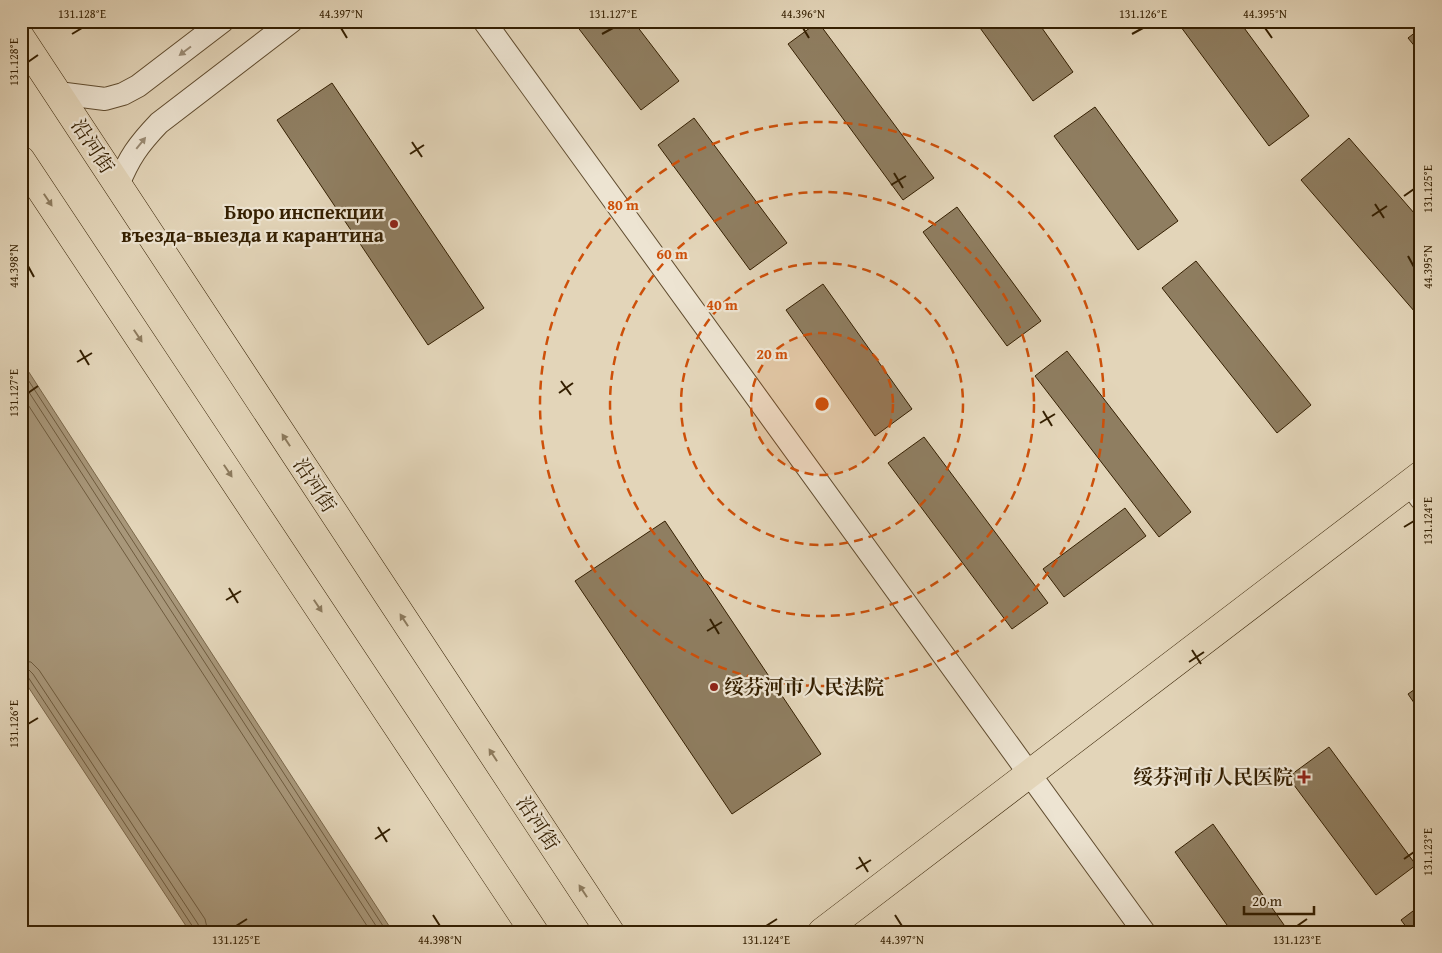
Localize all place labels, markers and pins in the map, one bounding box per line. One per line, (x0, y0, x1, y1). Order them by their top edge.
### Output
place label: Бюро инспекции въезда-выезда и карантина (121, 197, 385, 249)
marker: Бюро инспекции въезда-выезда и карантина (388, 218, 400, 230)
centre of rings (813, 395, 831, 413)
place label: 绥芬河市人民法院 (724, 672, 884, 701)
marker: 绥芬河市人民法院 (708, 681, 720, 693)
place label: 绥芬河市人民医院 (1133, 762, 1293, 791)
marker: 绥芬河市人民医院 (1297, 770, 1311, 784)

